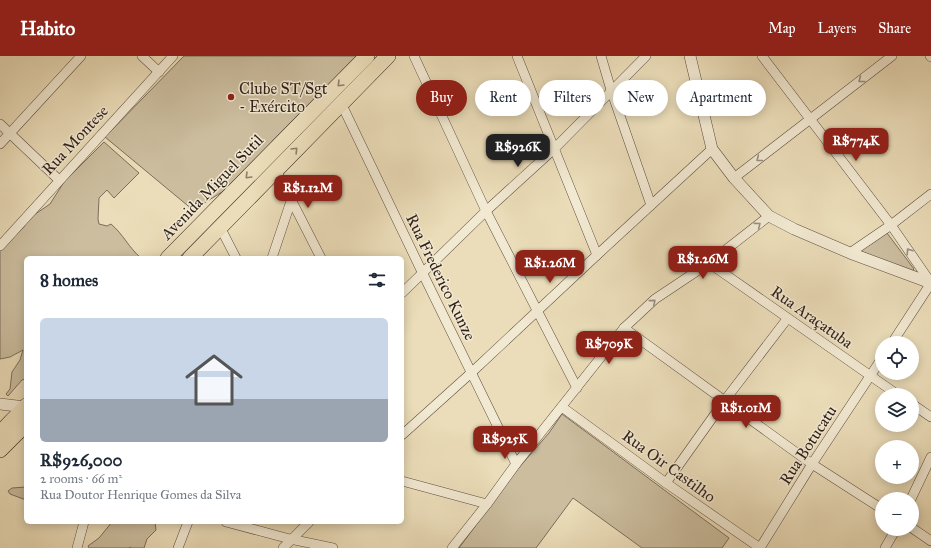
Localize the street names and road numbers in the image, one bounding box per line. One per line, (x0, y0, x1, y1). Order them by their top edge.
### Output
street label: Rua Montese (38, 101, 112, 179)
street label: Avenida Miguel Sutil (156, 130, 268, 245)
street label: Rua Frederico Kunze (402, 211, 480, 344)
street label: Rua Araçatuba (767, 282, 857, 352)
street label: Rua Botucatu (775, 401, 841, 488)
street label: Rua Oir Castilho (619, 426, 719, 506)

